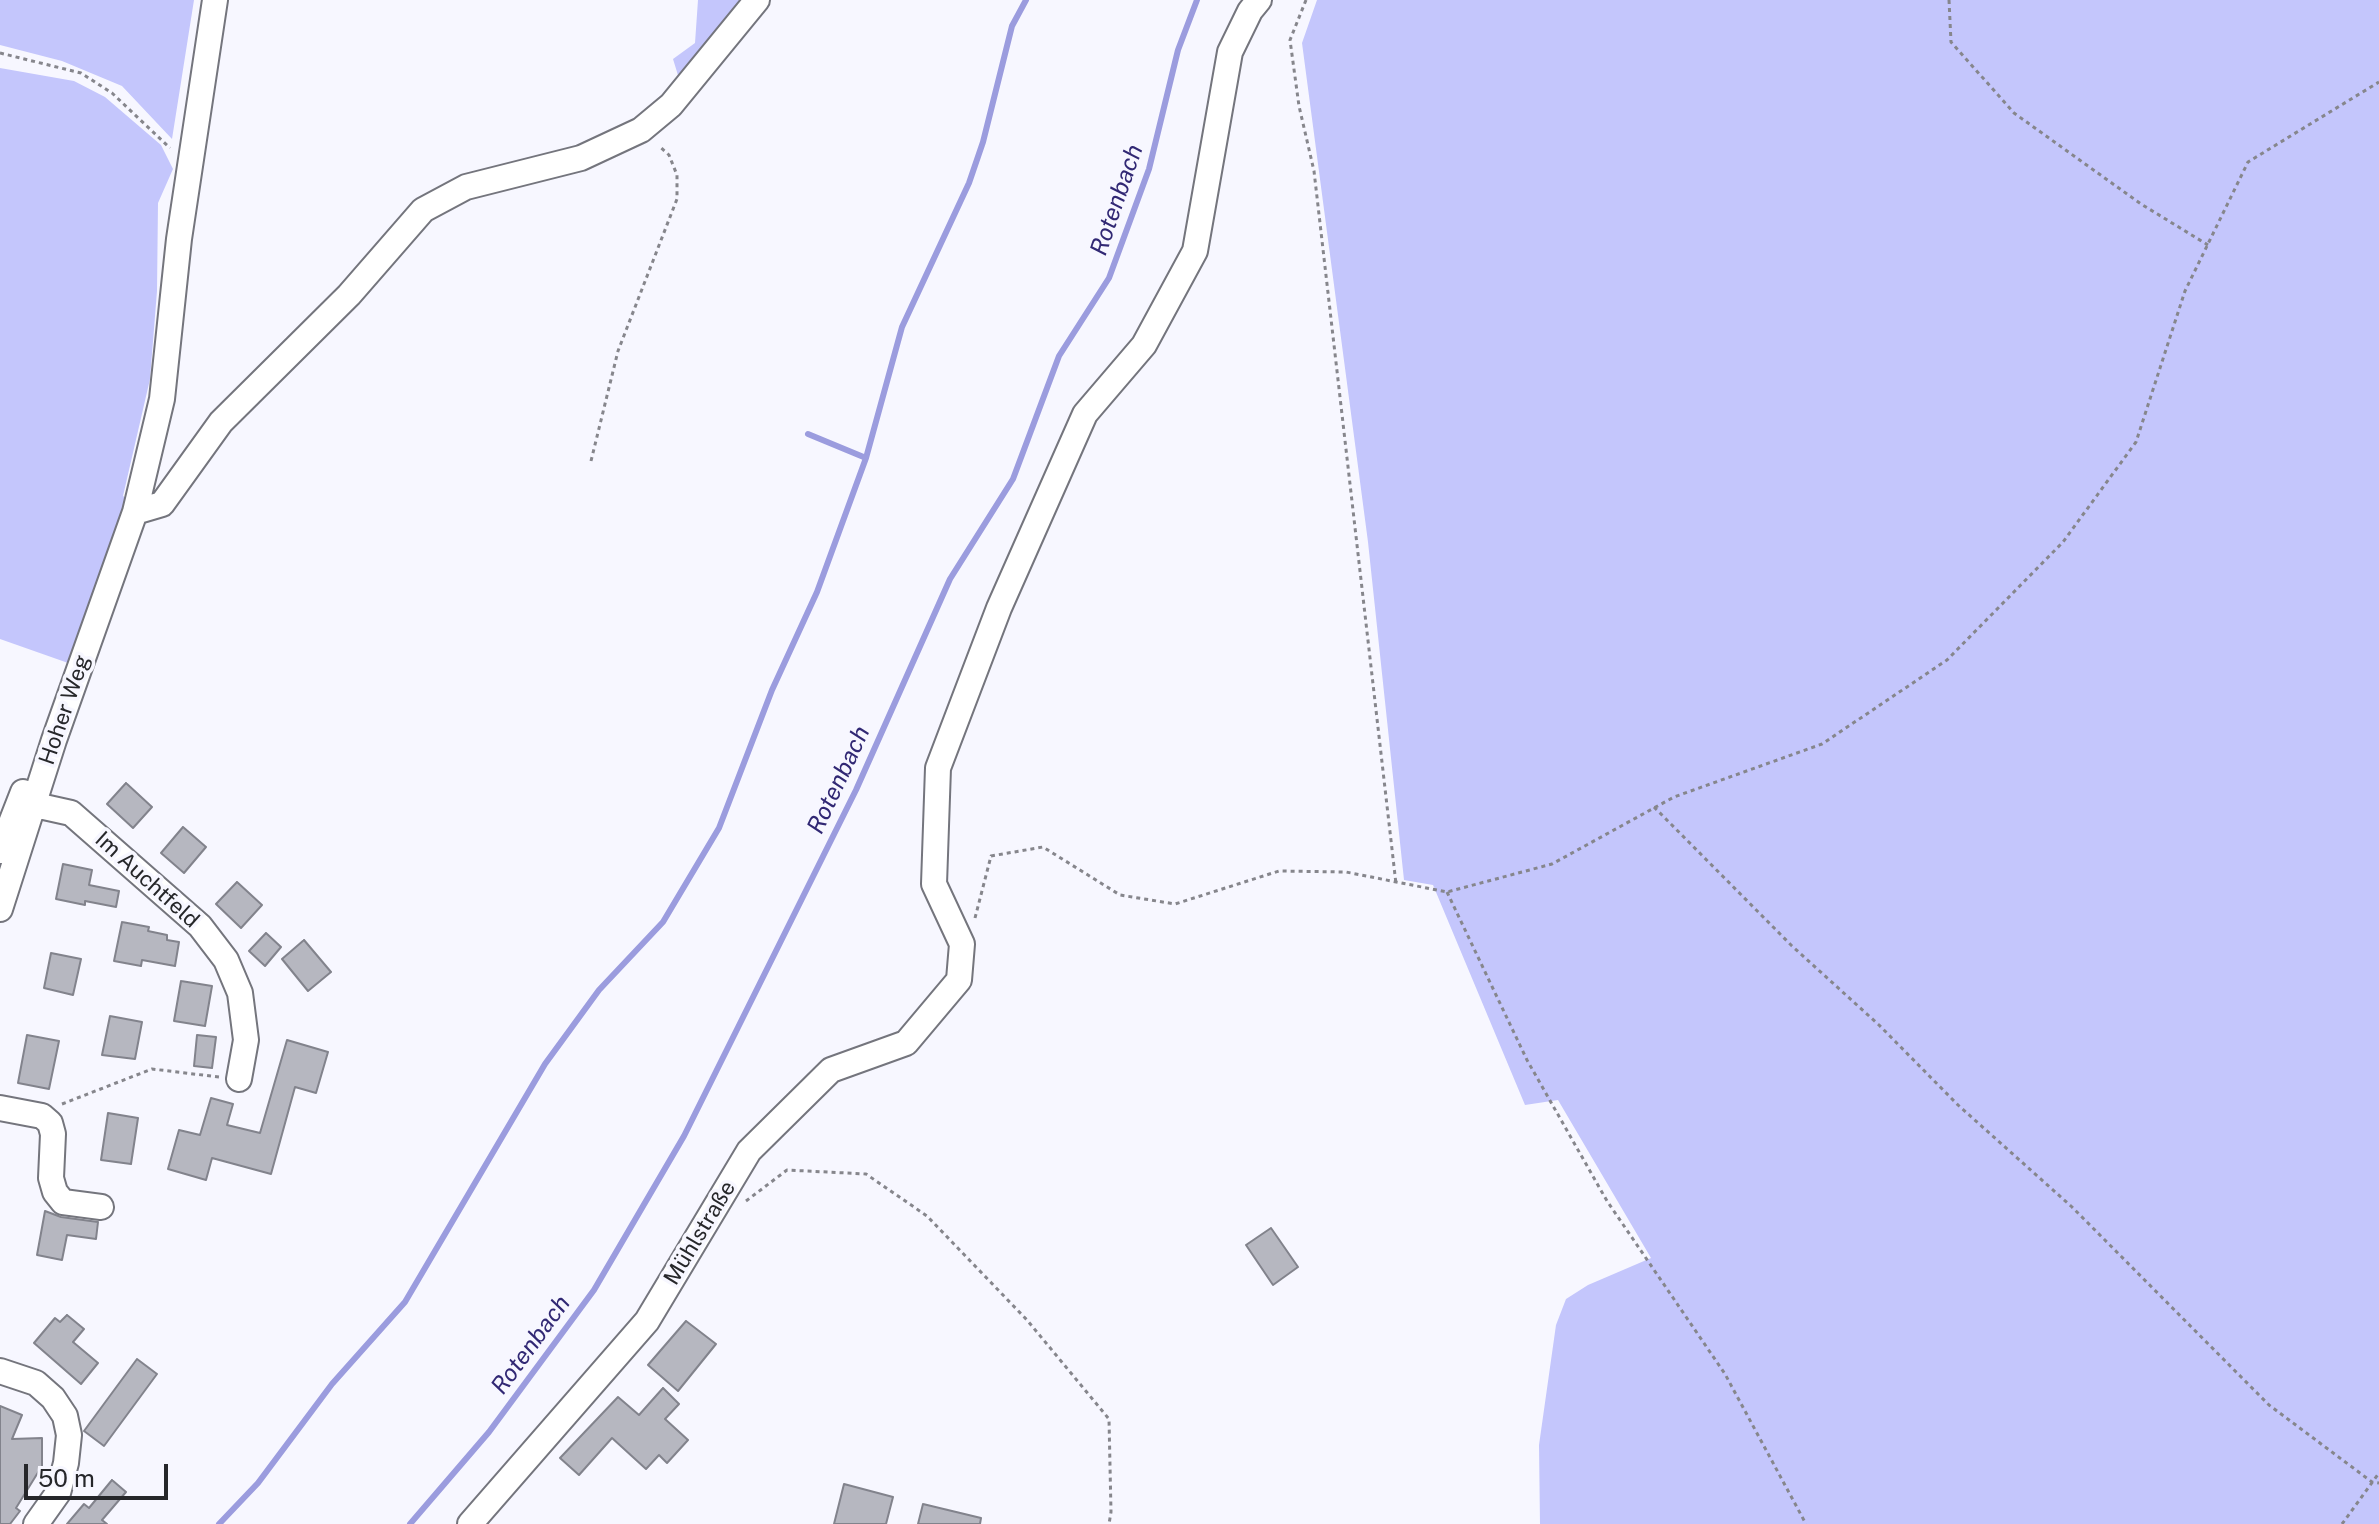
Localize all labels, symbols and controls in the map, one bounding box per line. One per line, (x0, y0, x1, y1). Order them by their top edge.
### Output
water label: Rotenbach (1085, 141, 1149, 259)
street label: Hoher Weg (34, 652, 96, 768)
water label: Rotenbach (802, 722, 876, 838)
street label: Im Auchtfeld (90, 826, 204, 934)
street label: Mühlstraße (659, 1176, 741, 1290)
water label: Rotenbach (485, 1290, 577, 1400)
scale bar (28, 1448, 172, 1498)
text: 50 m (38, 1464, 95, 1492)

